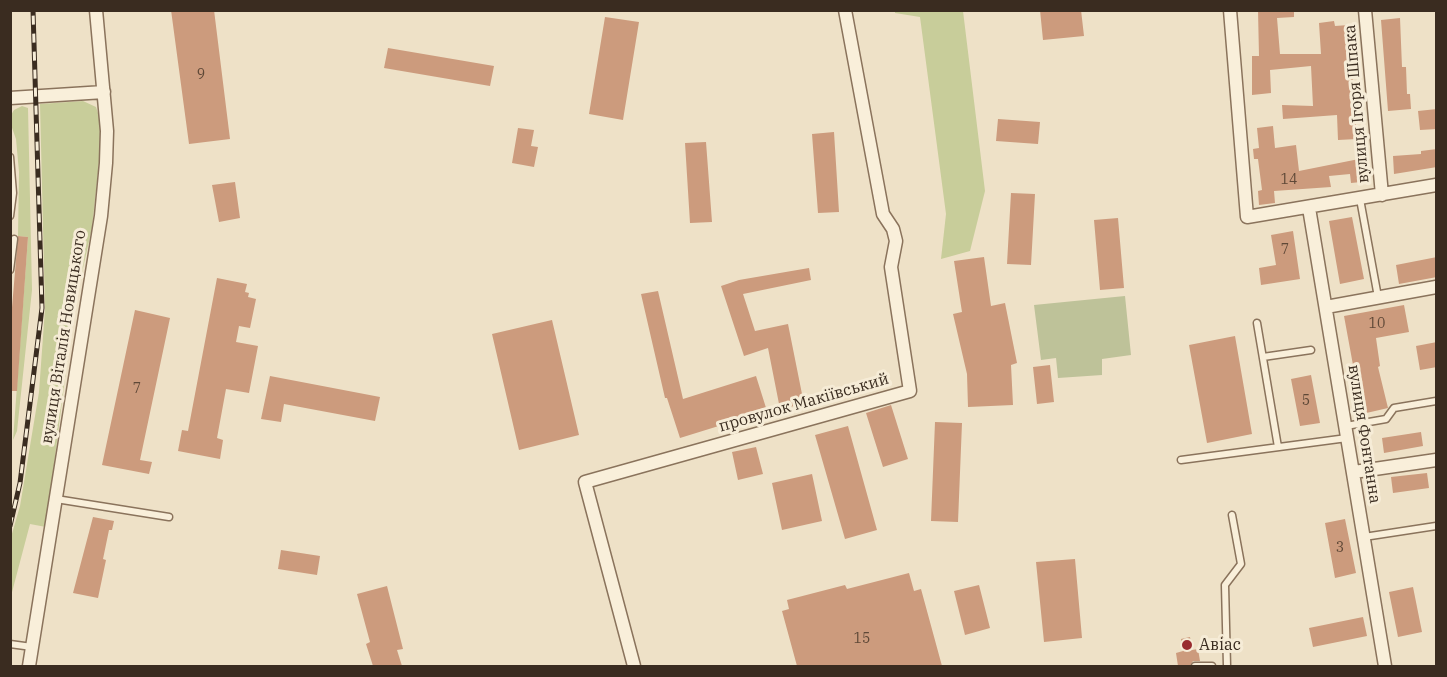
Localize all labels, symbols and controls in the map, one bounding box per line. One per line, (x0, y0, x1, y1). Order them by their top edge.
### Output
street label: вулиця Ігоря Шпака (1341, 24, 1373, 184)
house number: 9 (197, 67, 205, 83)
house number: 14 (1281, 172, 1297, 188)
street label: вулиця Віталія Новицького (38, 229, 90, 445)
house number: 7 (1281, 242, 1289, 258)
house number: 10 (1369, 316, 1385, 332)
street label: вулиця Фонтанна (1344, 363, 1384, 505)
street label: провулок Макіївський (717, 369, 891, 437)
house number: 7 (133, 381, 141, 397)
house number: 5 (1302, 393, 1310, 409)
house number: 3 (1336, 540, 1344, 556)
house number: 15 (854, 631, 870, 647)
place label: Авіас (1199, 635, 1241, 655)
marker: Авіас (1180, 638, 1194, 652)

